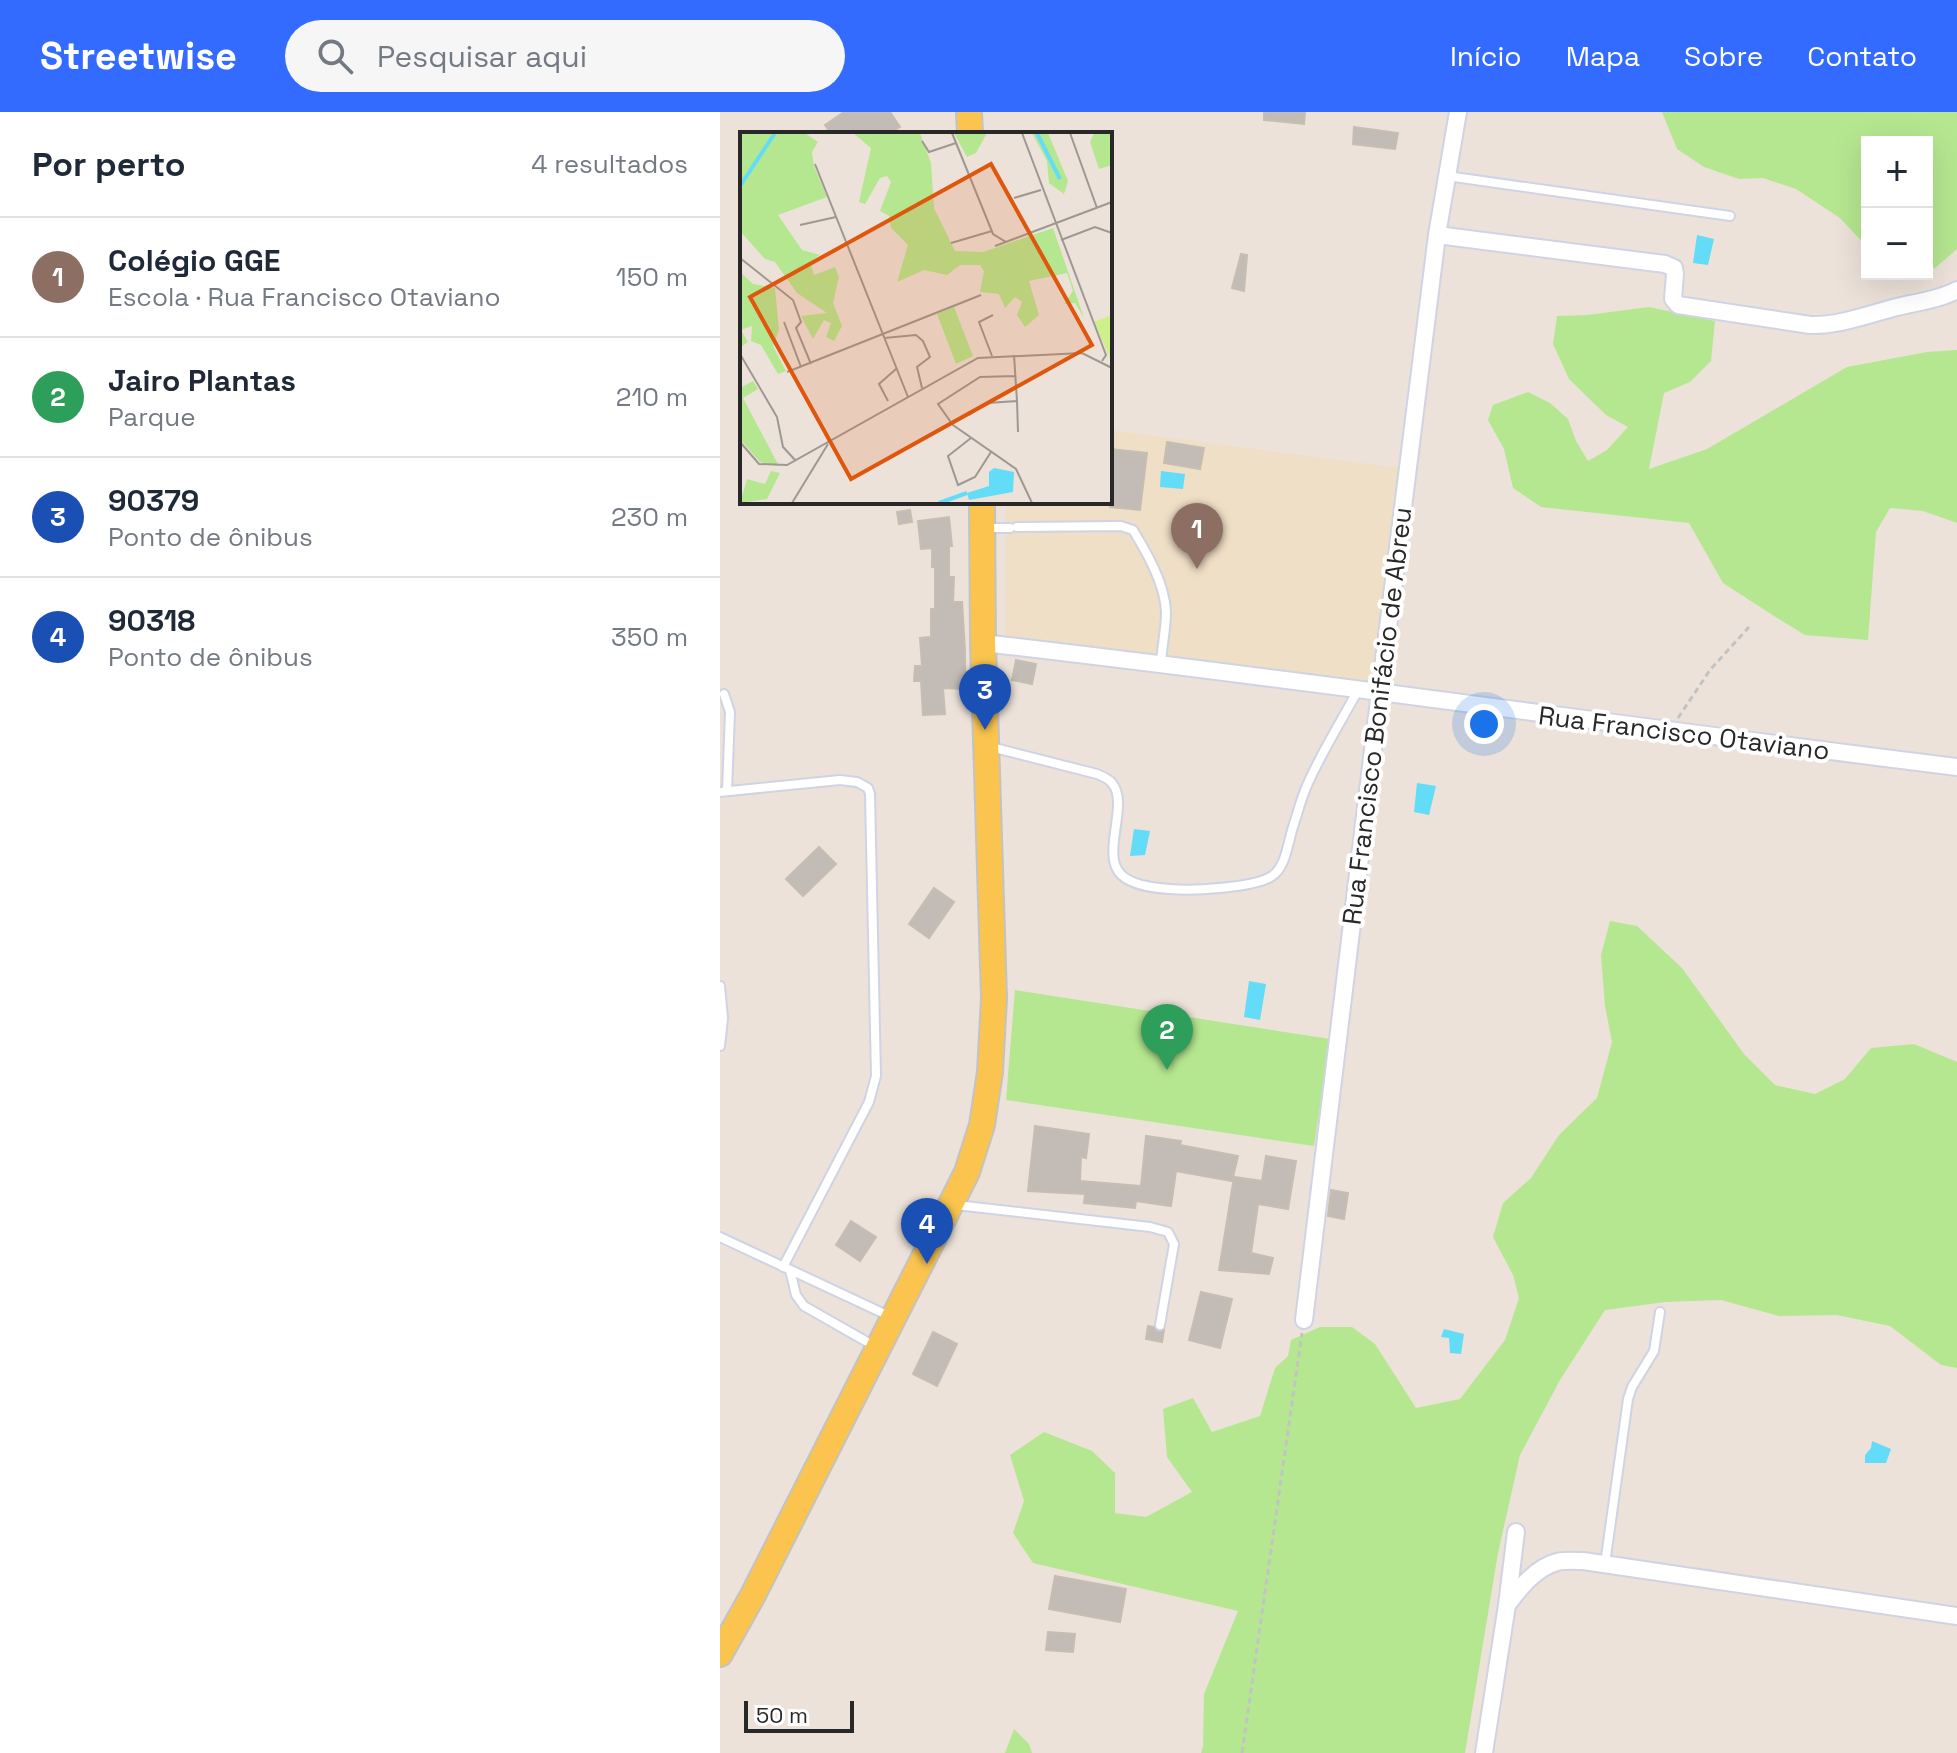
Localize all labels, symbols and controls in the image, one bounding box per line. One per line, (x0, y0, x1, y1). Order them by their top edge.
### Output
search box (285, 20, 845, 92)
text: Streetwise (40, 32, 237, 80)
icon: search (313, 34, 357, 78)
text: Pesquisar aqui (377, 37, 587, 76)
text: Início (1450, 38, 1522, 74)
text: Mapa (1566, 38, 1640, 74)
text: Sobre (1684, 38, 1763, 74)
text: Contato (1807, 38, 1917, 74)
inset map (740, 132, 1112, 504)
map controls (1861, 136, 1933, 280)
button: + (1861, 136, 1933, 208)
text: Por perto (32, 143, 186, 186)
text: 4 resultados (531, 147, 688, 181)
button: − (1861, 208, 1933, 280)
text: Colégio GGE (108, 241, 280, 280)
text: 1 (52, 260, 64, 294)
text: 150 m (616, 260, 688, 294)
text: Escola · Rua Francisco Otaviano (108, 280, 501, 314)
text: Jairo Plantas (108, 361, 296, 400)
text: 2 (50, 380, 66, 414)
text: 210 m (616, 380, 688, 414)
text: Parque (108, 400, 196, 434)
text: 90379 (108, 481, 199, 520)
text: 3 (50, 500, 66, 534)
text: 230 m (611, 500, 688, 534)
pin: 1 (1171, 503, 1223, 569)
street label: Rua Francisco Bonifácio de Abreu (1335, 505, 1419, 927)
text: Ponto de ônibus (108, 520, 313, 554)
text: 90318 (108, 601, 195, 640)
text: 4 (50, 620, 66, 654)
text: 350 m (611, 620, 688, 654)
text: Ponto de ônibus (108, 640, 313, 674)
pin: 3 (959, 664, 1011, 730)
street label: Rua Francisco Otaviano (1536, 698, 1832, 768)
your location (1464, 704, 1504, 744)
pin: 2 (1141, 1004, 1193, 1070)
pin: 4 (901, 1198, 953, 1264)
scale bar (744, 1697, 854, 1733)
text: 50 m (756, 1701, 808, 1729)

